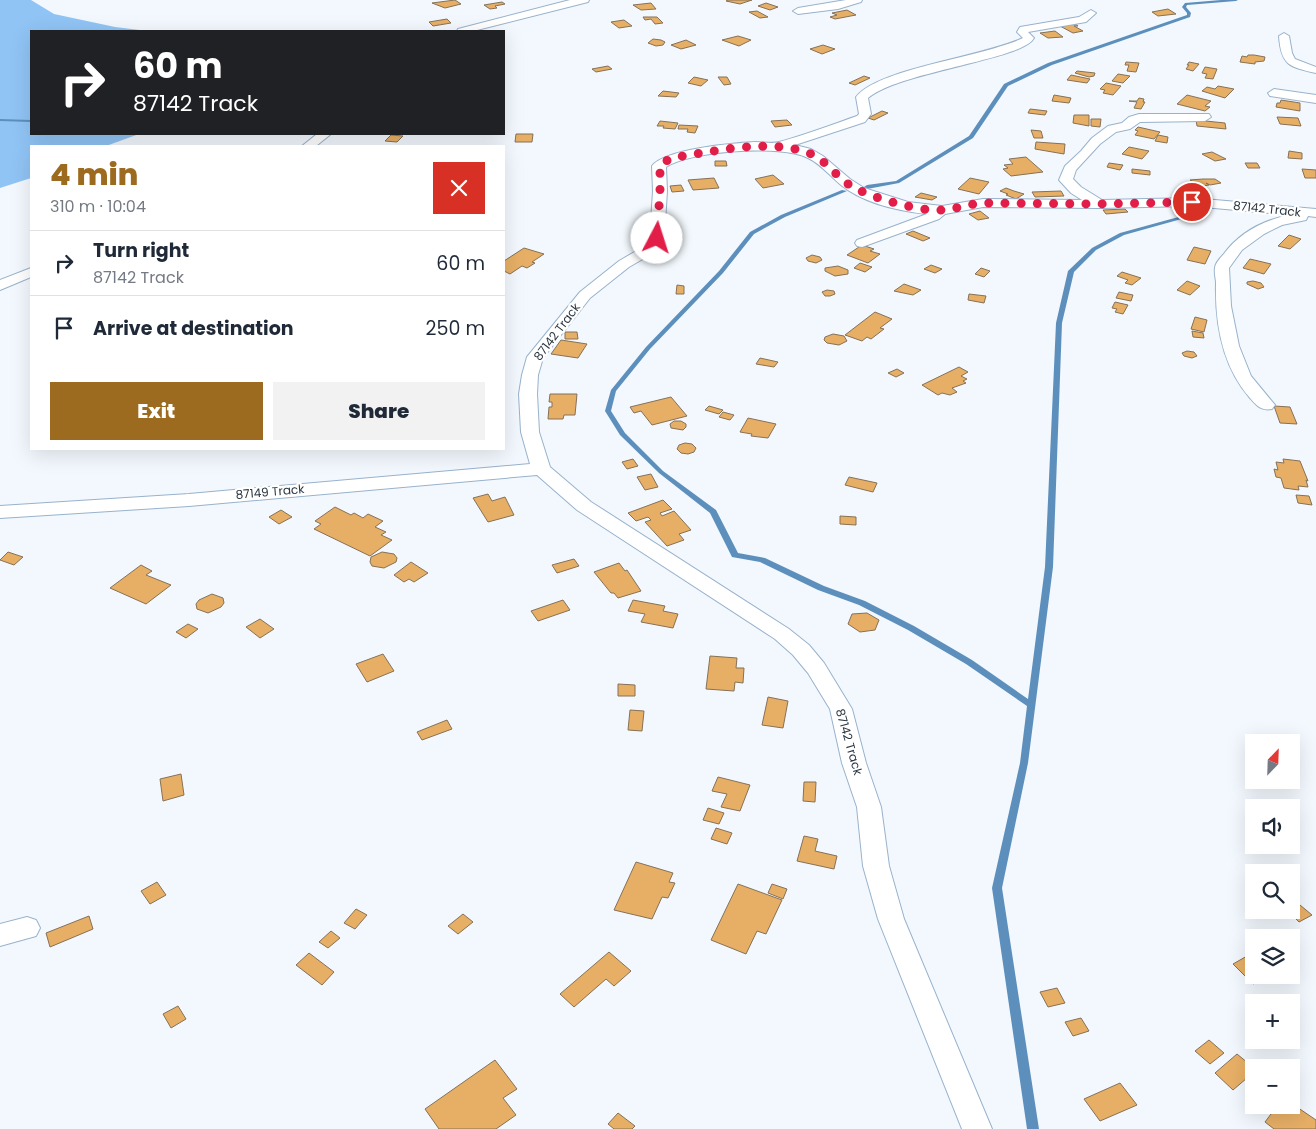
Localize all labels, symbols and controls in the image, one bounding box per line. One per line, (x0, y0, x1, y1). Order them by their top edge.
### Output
text: 60 m (133, 41, 223, 90)
icon: right (50, 50, 115, 115)
text: 87142 Track (133, 88, 258, 119)
text: 4 min (50, 153, 138, 196)
button: close (433, 162, 485, 214)
pin (1171, 181, 1213, 223)
icon: arrive (1178, 188, 1206, 216)
text: 310 m · 10:04 (50, 195, 146, 218)
street label: 87142 Track (1232, 196, 1303, 221)
position arrow (630, 211, 682, 263)
text: Turn right (93, 237, 189, 264)
icon: right (50, 249, 78, 277)
text: 60 m (436, 250, 485, 277)
text: 87142 Track (93, 266, 184, 289)
street label: 87142 Track (529, 299, 584, 364)
icon: arrive (50, 314, 78, 342)
text: Arrive at destination (93, 315, 294, 342)
text: 250 m (426, 315, 485, 342)
button: Exit (50, 382, 263, 440)
button: Share (273, 382, 485, 440)
street label: 87149 Track (235, 480, 306, 503)
street label: 87142 Track (832, 707, 867, 778)
north arrow (1245, 734, 1300, 789)
map controls (1245, 734, 1300, 1114)
button: sound (1245, 799, 1300, 854)
button: search (1245, 864, 1300, 919)
button: layers (1245, 929, 1300, 984)
button: + (1245, 994, 1300, 1049)
button: − (1245, 1059, 1300, 1114)

